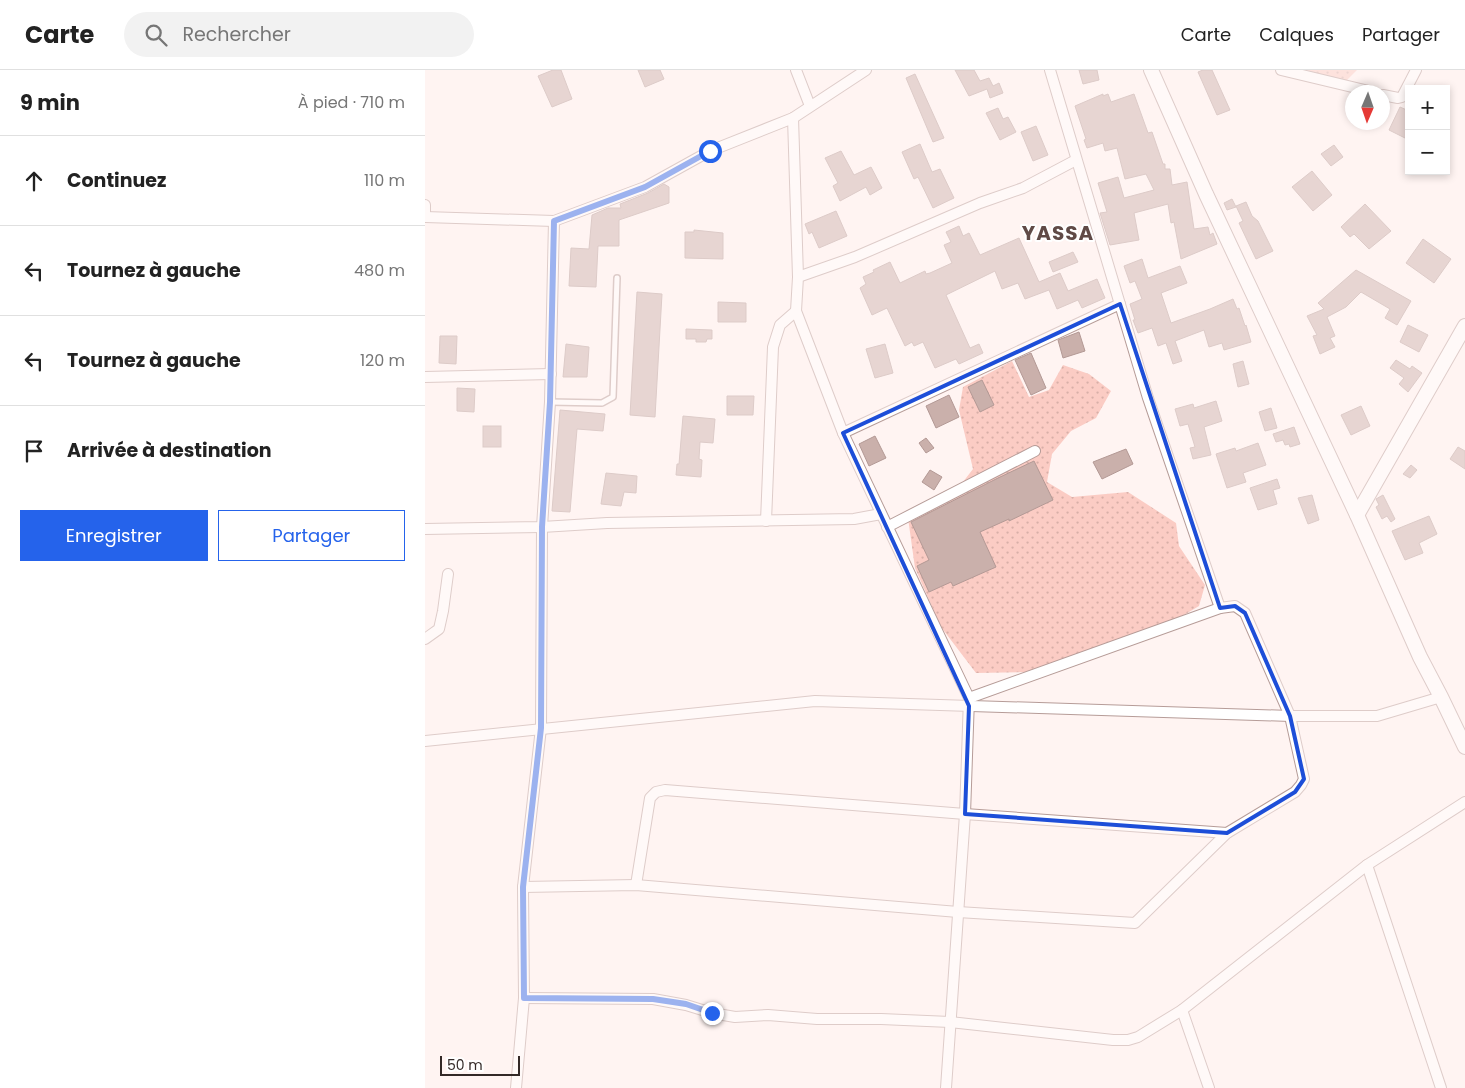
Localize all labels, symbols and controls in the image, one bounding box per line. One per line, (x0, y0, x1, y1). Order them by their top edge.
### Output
search box (124, 12, 474, 57)
text: Carte (25, 18, 94, 51)
icon: search (142, 21, 170, 49)
text: Rechercher (182, 21, 291, 48)
text: Carte (1181, 22, 1231, 47)
text: Calques (1259, 22, 1334, 47)
text: Partager (1362, 22, 1440, 47)
north arrow (1345, 85, 1390, 130)
map controls (1405, 85, 1450, 175)
button: + (1405, 85, 1450, 130)
text: 9 min (20, 88, 80, 117)
text: À pied · 710 m (298, 91, 405, 114)
button: − (1405, 130, 1450, 175)
route start (699, 140, 722, 163)
icon: ahead (20, 167, 48, 195)
text: Continuez (67, 167, 166, 194)
text: 110 m (364, 169, 405, 192)
district label: YASSA (1022, 219, 1094, 247)
icon: left (20, 257, 48, 285)
text: Tournez à gauche (67, 257, 241, 284)
text: 480 m (354, 259, 405, 282)
icon: left (20, 347, 48, 375)
text: Tournez à gauche (67, 347, 241, 374)
text: 120 m (360, 349, 405, 372)
icon: arrive (20, 437, 48, 465)
text: Arrivée à destination (67, 437, 272, 464)
button: Enregistrer (20, 510, 208, 561)
button: Partager (218, 510, 405, 561)
route end (701, 1002, 724, 1025)
scale bar (440, 1053, 520, 1076)
text: 50 m (447, 1055, 483, 1075)

